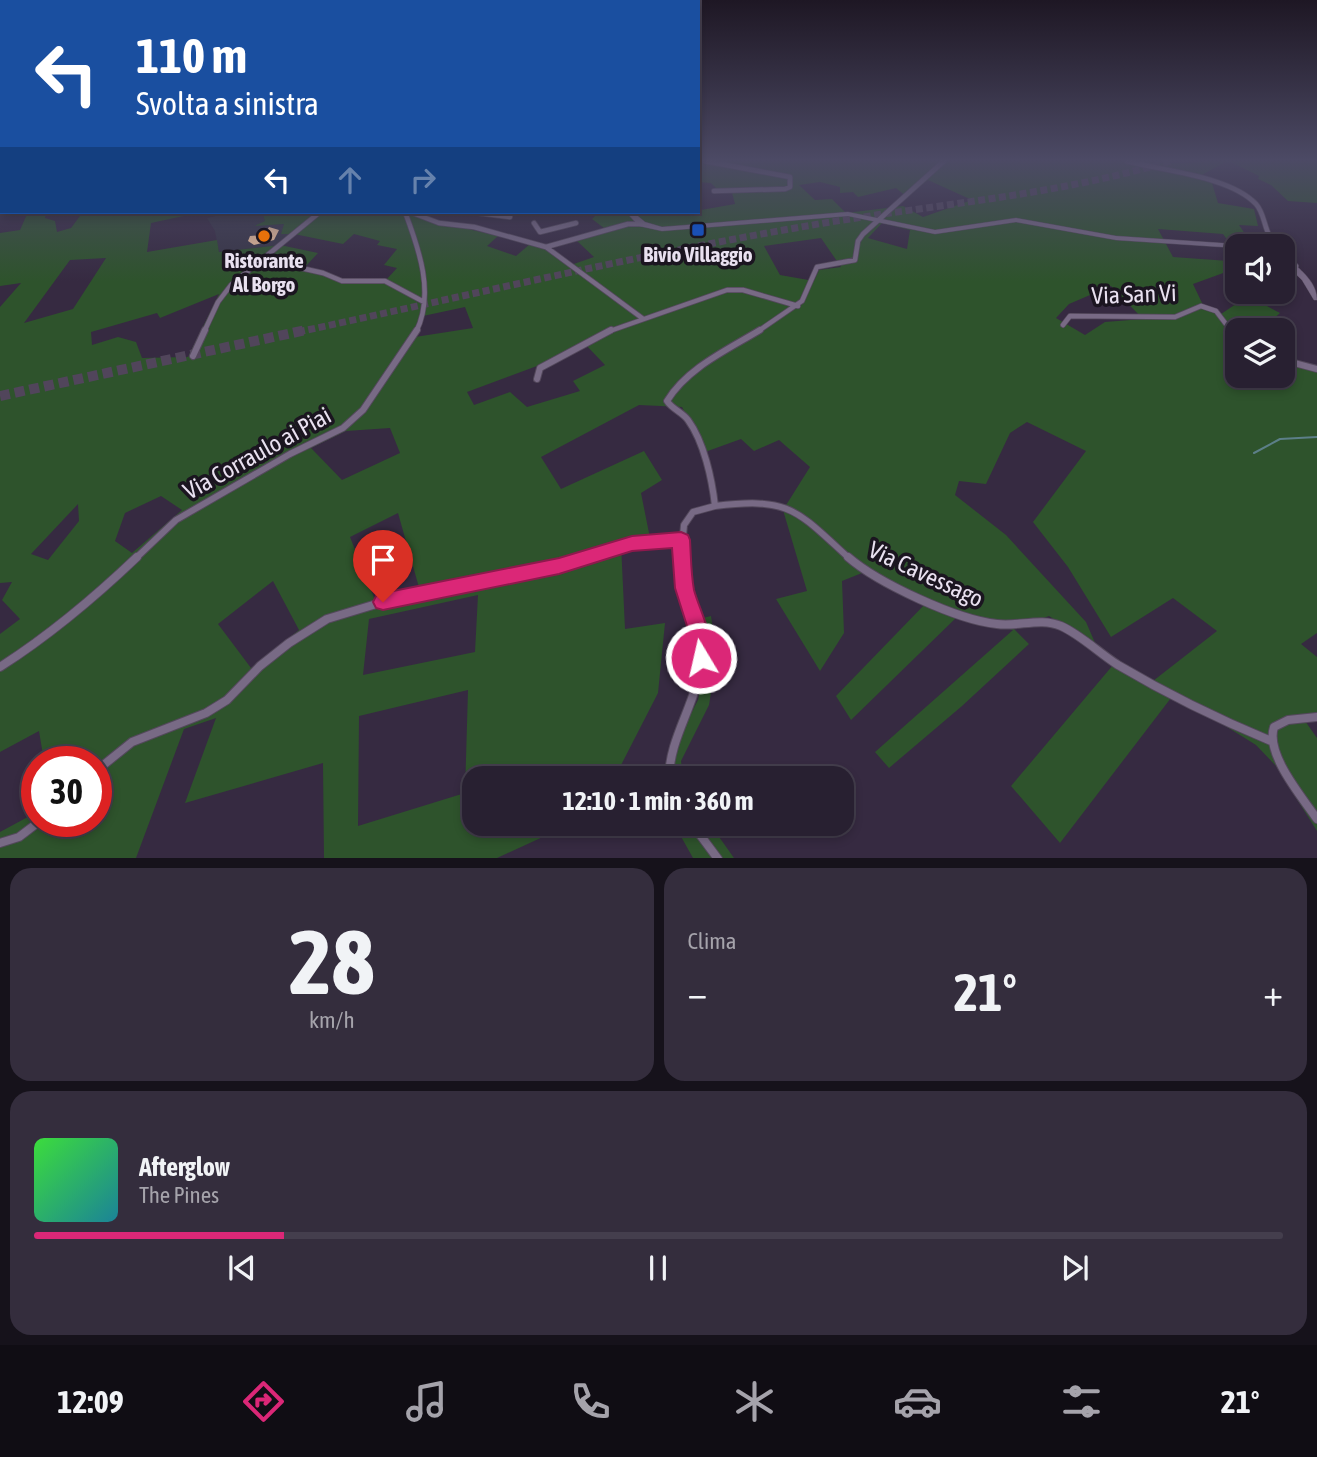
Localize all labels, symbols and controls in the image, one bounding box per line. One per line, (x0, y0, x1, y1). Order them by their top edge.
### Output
text: 110 m (136, 27, 247, 83)
icon: left (21, 28, 112, 119)
text: Svolta a sinistra (136, 85, 319, 122)
icon: left (258, 161, 296, 199)
icon: ahead (331, 161, 369, 199)
icon: right (404, 161, 442, 199)
marker: Bivio Villaggio (690, 222, 706, 238)
marker: Ristorante Al Borgo (256, 228, 272, 244)
map controls (1225, 234, 1295, 388)
button: sound (1225, 234, 1295, 304)
place label: Bivio Villaggio (643, 242, 753, 266)
place label: Ristorante Al Borgo (224, 248, 304, 296)
street label: Via San Vi (1091, 279, 1177, 309)
button: layers (1225, 318, 1295, 388)
street label: Via Corraulo ai Piai (179, 401, 335, 505)
pin (353, 530, 413, 602)
street label: Via Cavessago (864, 536, 988, 612)
icon: arrive (364, 541, 402, 579)
position arrow (664, 621, 738, 695)
speed limit sign: 30 (21, 746, 112, 837)
text: 12:10 · 1 min · 360 m (563, 786, 753, 816)
text: 28 (289, 909, 375, 1013)
text: Clima (688, 928, 737, 954)
text: 21° (954, 962, 1017, 1022)
text: − (688, 971, 707, 1014)
text: + (1263, 971, 1283, 1014)
text: km/h (309, 1007, 355, 1033)
text: Afterglow (139, 1152, 230, 1182)
text: The Pines (139, 1182, 219, 1208)
icon: previous (223, 1249, 261, 1287)
icon: pause (639, 1249, 677, 1287)
icon: next (1056, 1249, 1094, 1287)
icon: directions (239, 1377, 288, 1426)
icon: music (402, 1377, 451, 1426)
icon: phone (566, 1377, 615, 1426)
icon: climate (730, 1377, 779, 1426)
icon: car (893, 1377, 942, 1426)
icon: filters (1057, 1377, 1106, 1426)
text: 12:09 (57, 1383, 124, 1420)
text: 21° (1221, 1383, 1260, 1420)

